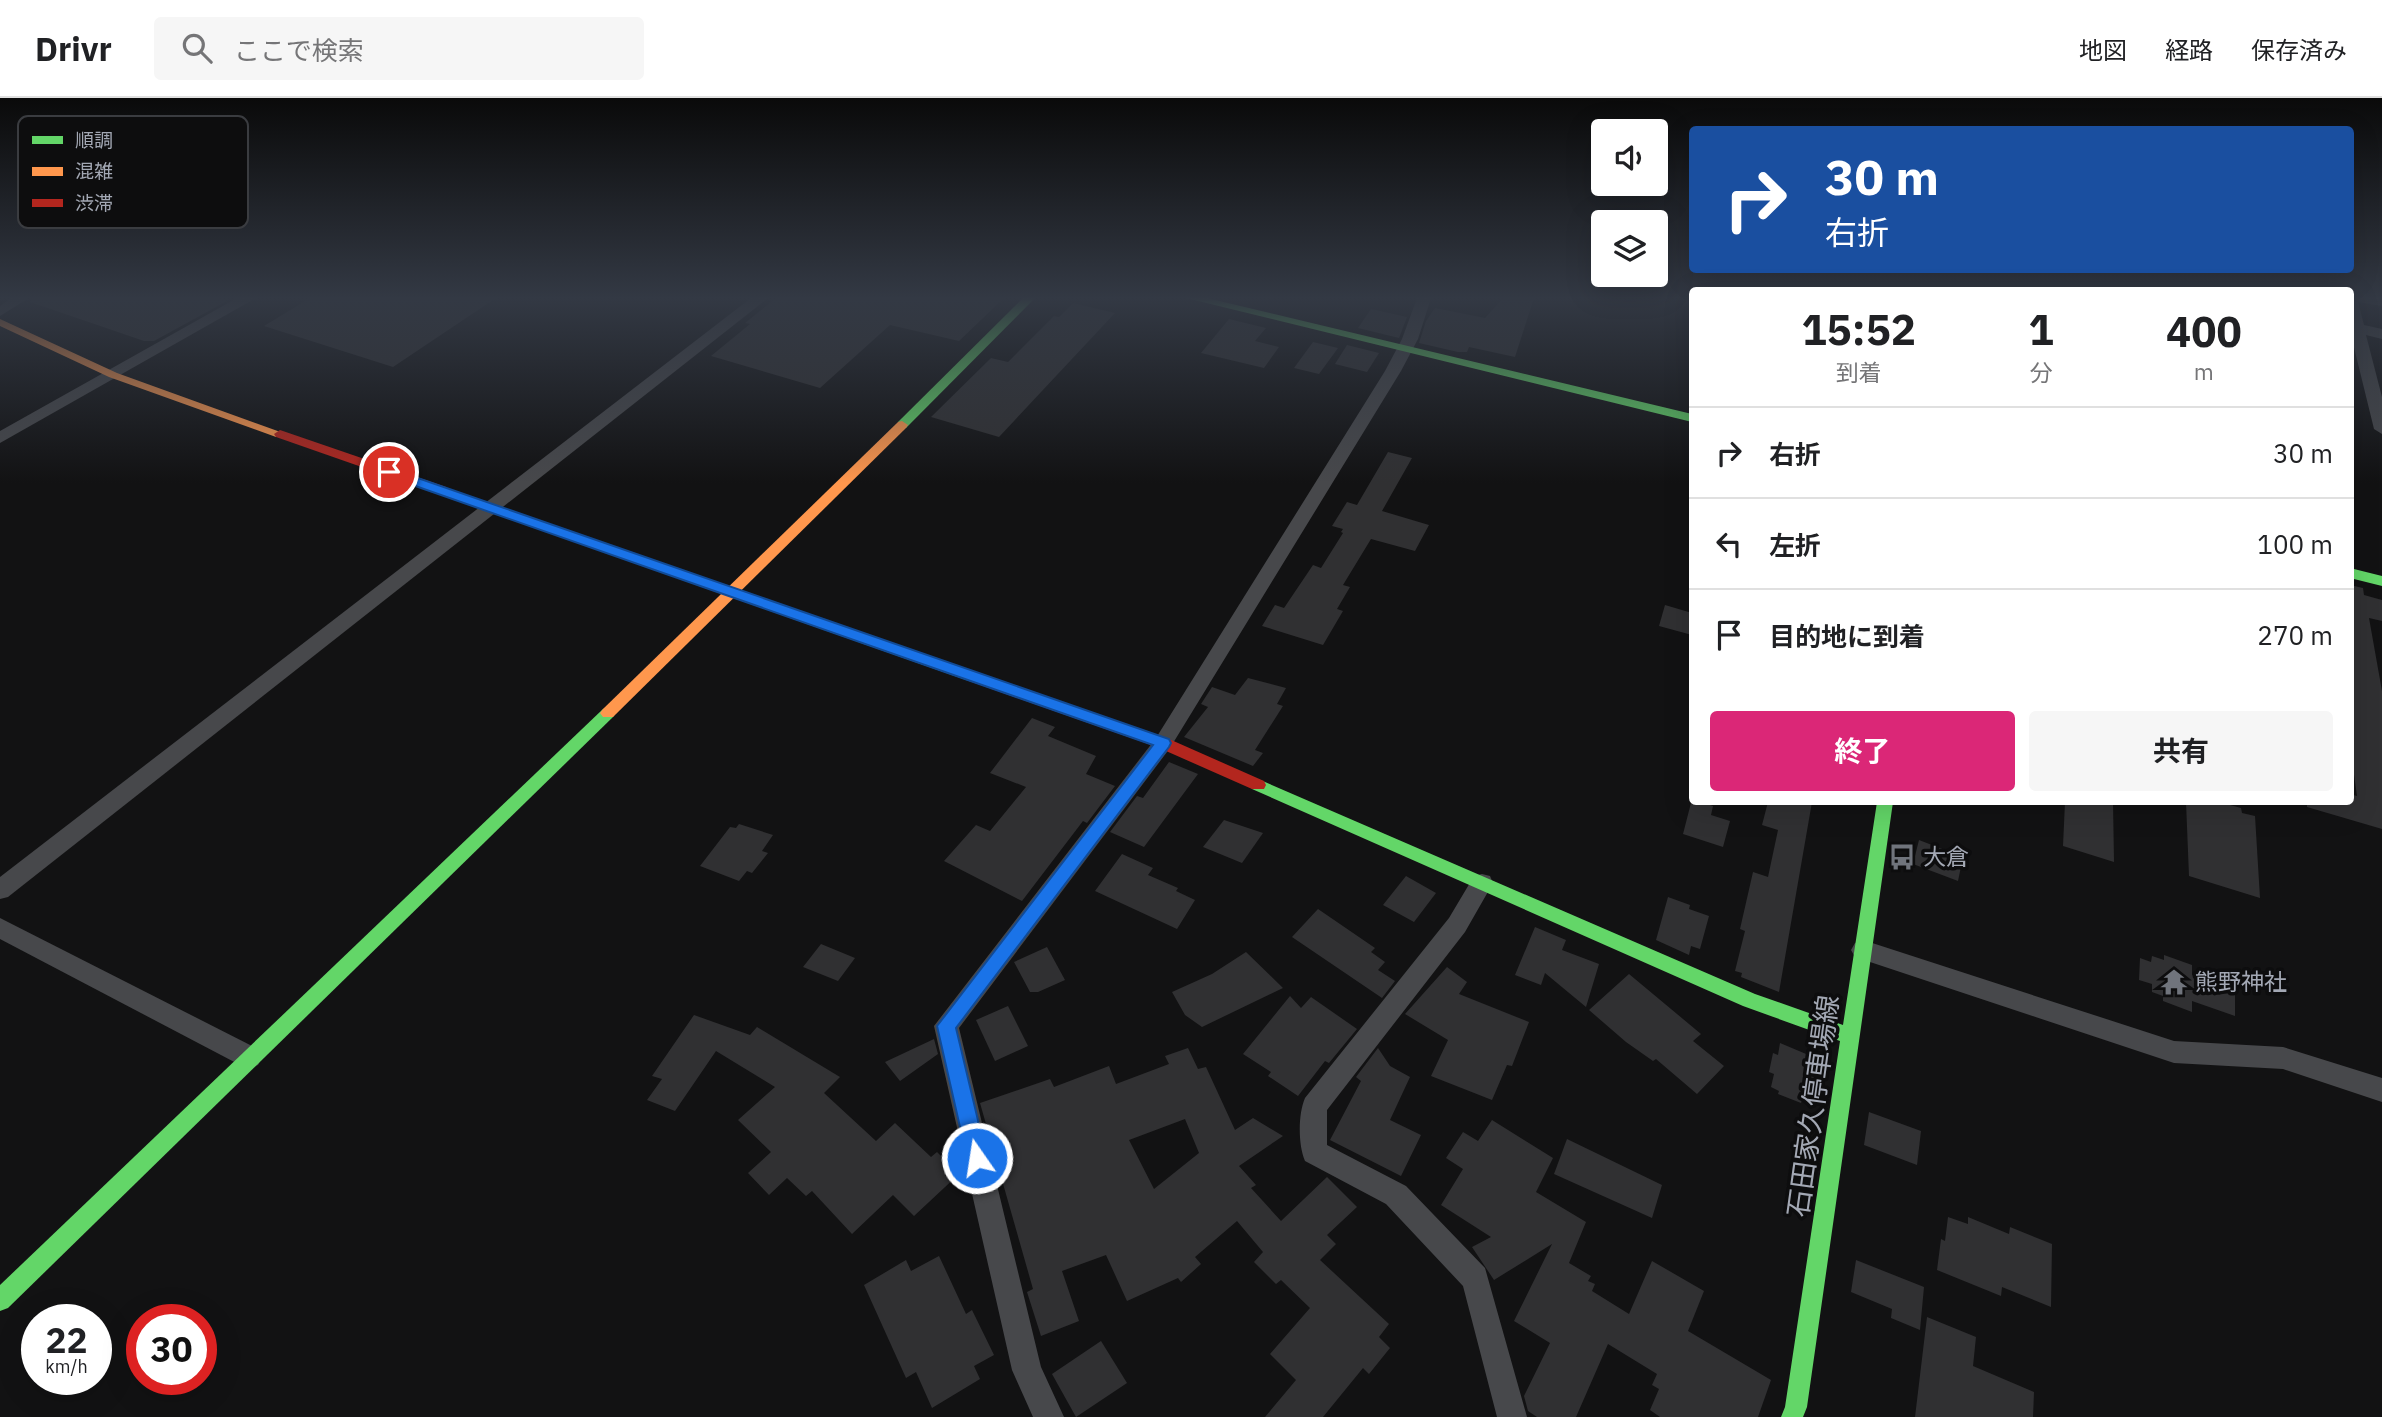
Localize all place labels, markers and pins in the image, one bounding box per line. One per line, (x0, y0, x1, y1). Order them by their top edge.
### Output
pin (359, 442, 419, 502)
place label: 大倉 (1923, 841, 1969, 871)
bus stop icon: 大倉 (1887, 842, 1917, 872)
place label: 熊野神社 (2195, 966, 2287, 996)
temple icon: 熊野神社 (2159, 967, 2189, 997)

